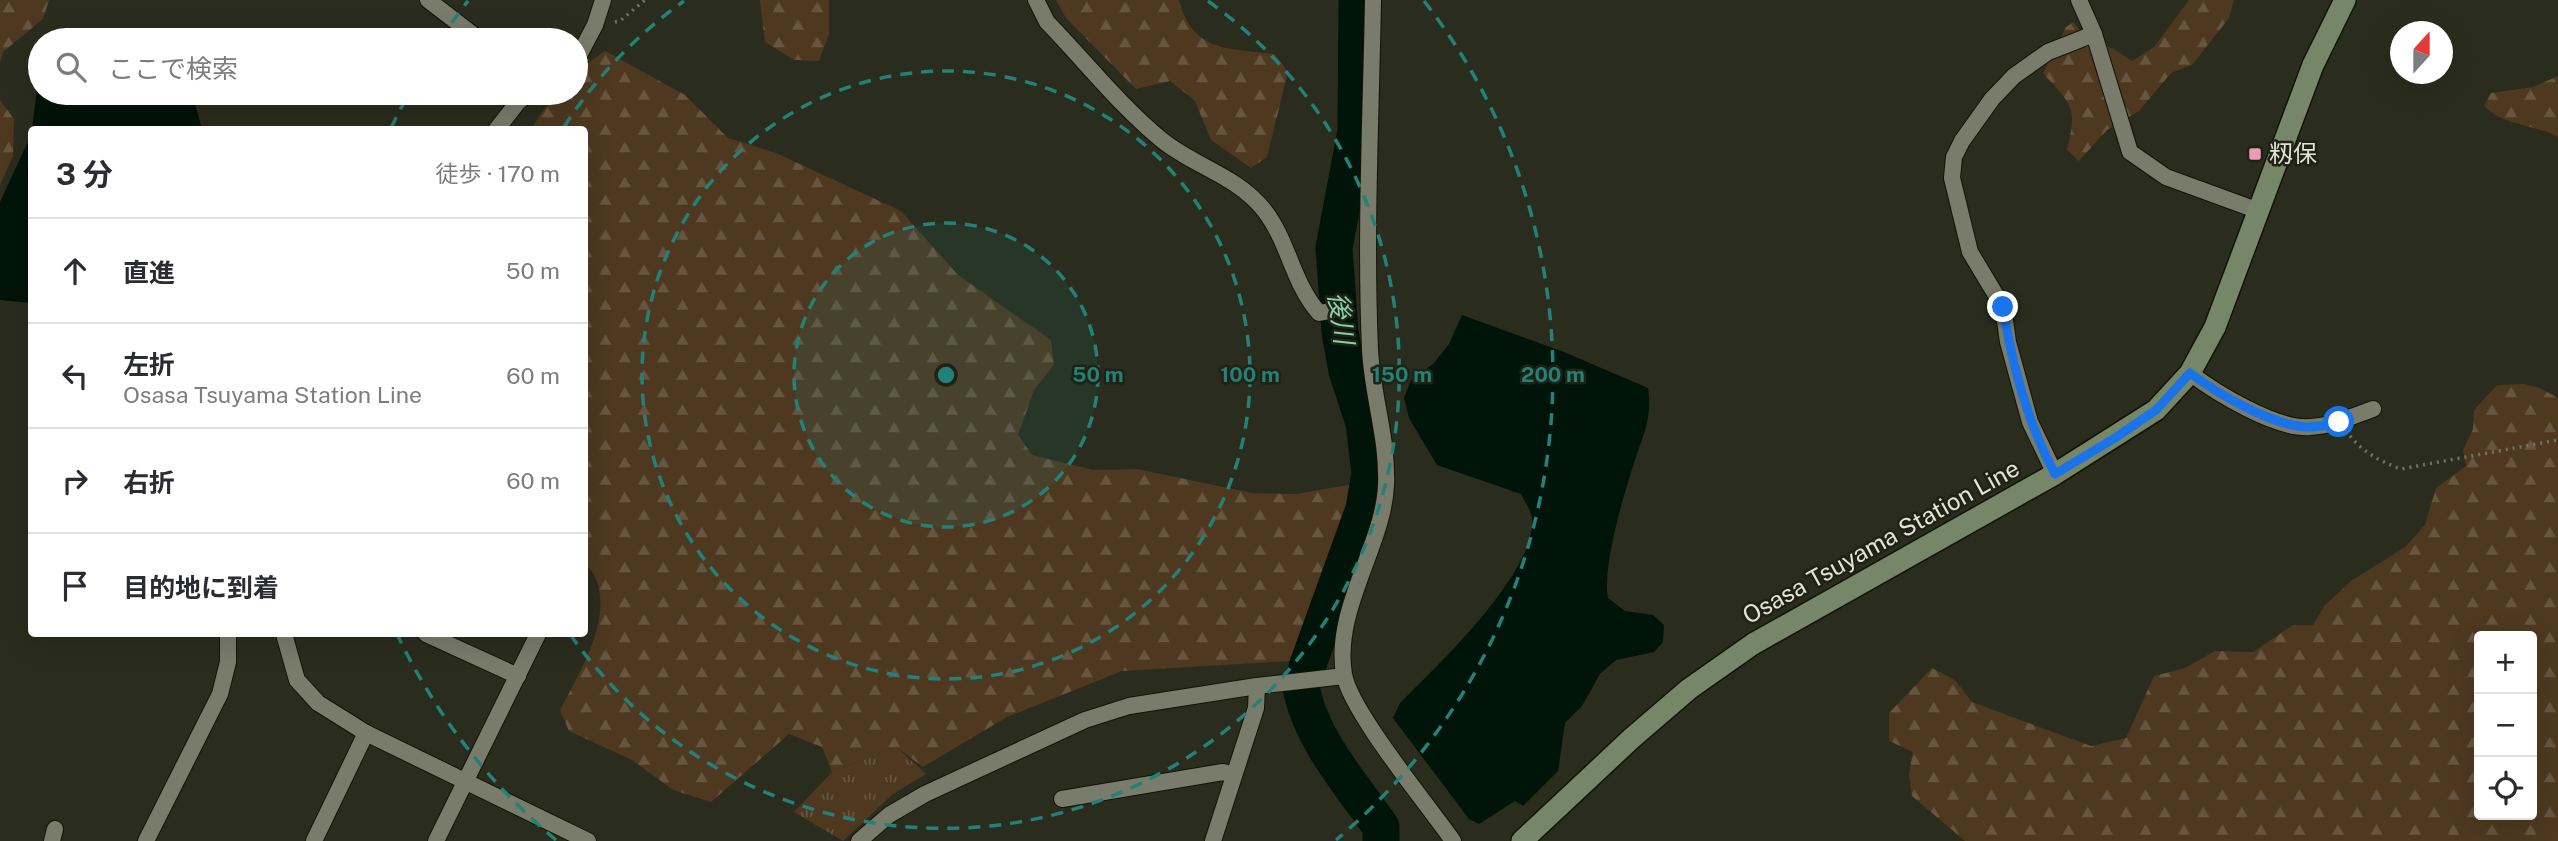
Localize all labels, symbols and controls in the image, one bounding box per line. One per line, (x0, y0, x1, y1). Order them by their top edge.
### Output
north arrow (2390, 21, 2453, 84)
search box (28, 28, 588, 105)
icon: search (52, 48, 90, 86)
text: ここで検索 (108, 53, 238, 84)
place label: 籾保 (2269, 139, 2317, 167)
marker: 籾保 (2247, 146, 2263, 162)
text: 3 分 (56, 156, 113, 192)
text: 徒歩 · 170 m (435, 160, 560, 187)
icon: ahead (56, 252, 94, 290)
text: 直進 (123, 257, 175, 288)
text: 50 m (506, 257, 560, 284)
water label: 後川 (1323, 290, 1361, 349)
route end (1987, 291, 2018, 322)
text: 左折 (123, 349, 175, 380)
icon: left (56, 357, 94, 395)
text: 60 m (506, 362, 560, 389)
text: 50 m (1072, 362, 1124, 387)
text: 100 m (1220, 362, 1280, 387)
text: 150 m (1372, 362, 1432, 387)
text: 200 m (1521, 362, 1585, 387)
centre of rings (934, 363, 958, 387)
text: Osasa Tsuyama Station Line (123, 381, 422, 408)
route start (2323, 406, 2354, 437)
street label: Osasa Tsuyama Station Line (1737, 453, 2024, 629)
icon: right (56, 462, 94, 500)
text: 右折 (123, 467, 175, 498)
text: 60 m (506, 467, 560, 494)
icon: arrive (56, 567, 94, 605)
text: 目的地に到着 (123, 572, 279, 603)
map controls (2474, 631, 2537, 820)
button: + (2474, 631, 2537, 694)
button: − (2474, 694, 2537, 757)
button: locate (2474, 757, 2537, 820)

